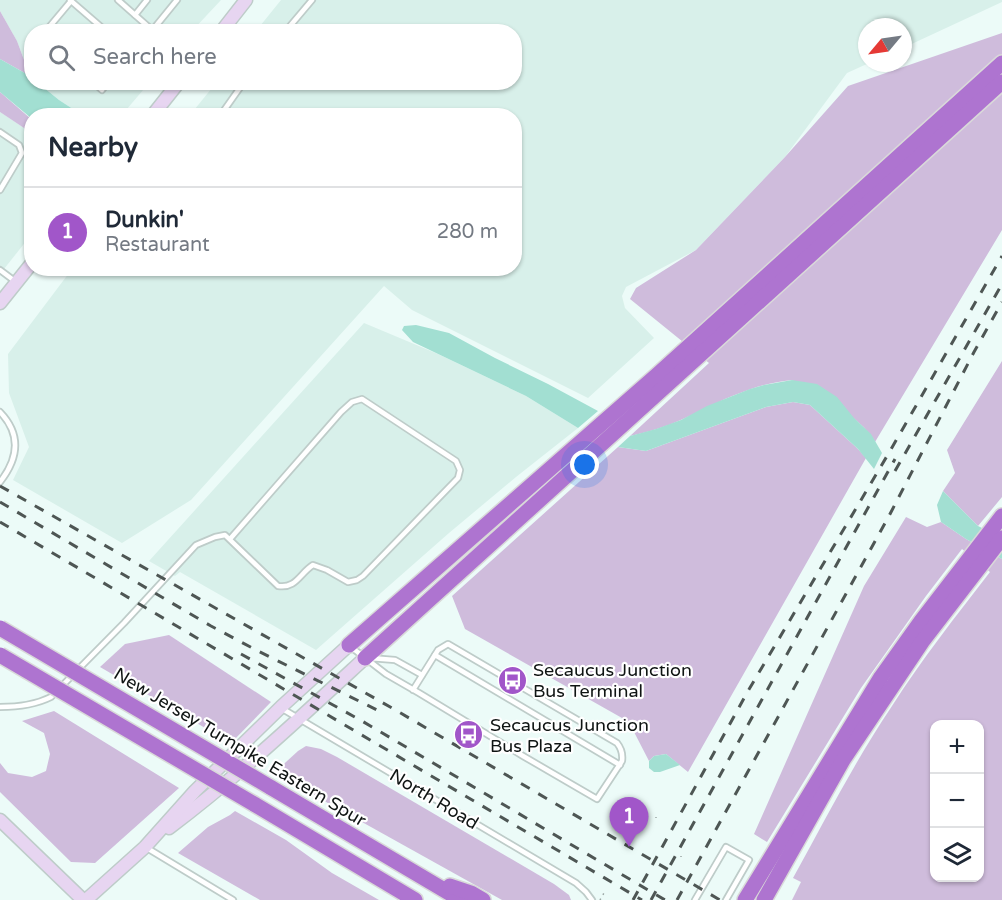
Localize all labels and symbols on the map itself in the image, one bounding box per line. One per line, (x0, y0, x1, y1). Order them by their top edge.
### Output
north arrow (858, 18, 912, 72)
your location (570, 450, 599, 479)
place label: Secaucus Junction Bus Terminal (533, 659, 692, 702)
street label: New Jersey Turnpike Eastern Spur (110, 663, 370, 831)
bus stop icon: Secaucus Junction Bus Terminal (496, 664, 528, 696)
place label: Secaucus Junction Bus Plaza (490, 714, 649, 757)
bus stop icon: Secaucus Junction Bus Plaza (453, 719, 485, 751)
street label: North Road (386, 764, 482, 834)
pin: 1 (610, 798, 648, 847)

